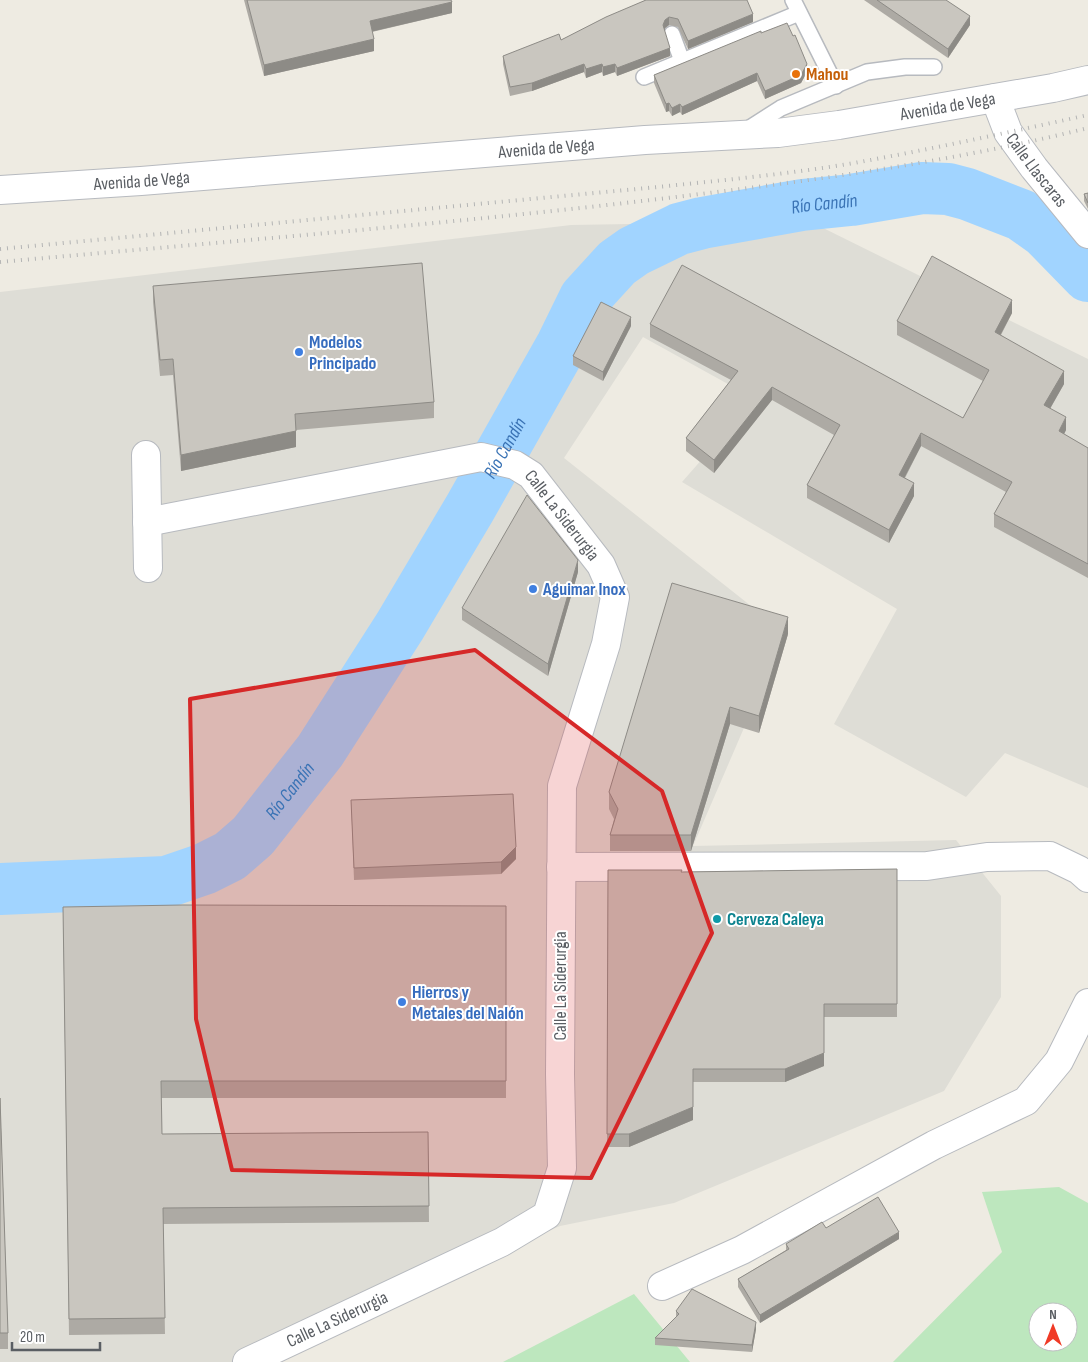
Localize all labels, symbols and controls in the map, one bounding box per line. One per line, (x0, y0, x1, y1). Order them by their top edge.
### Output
place label: Mahou (806, 64, 849, 85)
marker: Mahou (790, 68, 802, 80)
street label: Avenida de Vega (898, 88, 997, 125)
street label: Calle Llascaras (1001, 129, 1072, 211)
street label: Avenida de Vega (497, 134, 595, 163)
street label: Avenida de Vega (92, 167, 191, 195)
water label: Río Candín (789, 189, 859, 220)
place label: Modelos Principado (309, 332, 377, 374)
marker: Modelos Principado (293, 346, 305, 358)
water label: Río Candín (479, 414, 532, 483)
street label: Calle La Siderurgia (520, 466, 604, 565)
place label: Aguimar Inox (542, 579, 626, 600)
marker: Aguimar Inox (527, 583, 539, 595)
water label: Río Candín (261, 758, 320, 825)
place label: Cerveza Caleya (727, 909, 824, 930)
marker: Cerveza Caleya (711, 913, 723, 925)
street label: Calle La Siderurgia (550, 931, 571, 1041)
place label: Hierros y Metales del Nalón (412, 982, 524, 1024)
marker: Hierros y Metales del Nalón (396, 996, 408, 1008)
street label: Calle La Siderurgia (283, 1287, 391, 1352)
north arrow (1028, 1302, 1078, 1352)
text: N (1049, 1306, 1057, 1323)
scale bar (12, 1320, 100, 1352)
text: 20 m (20, 1328, 45, 1347)

